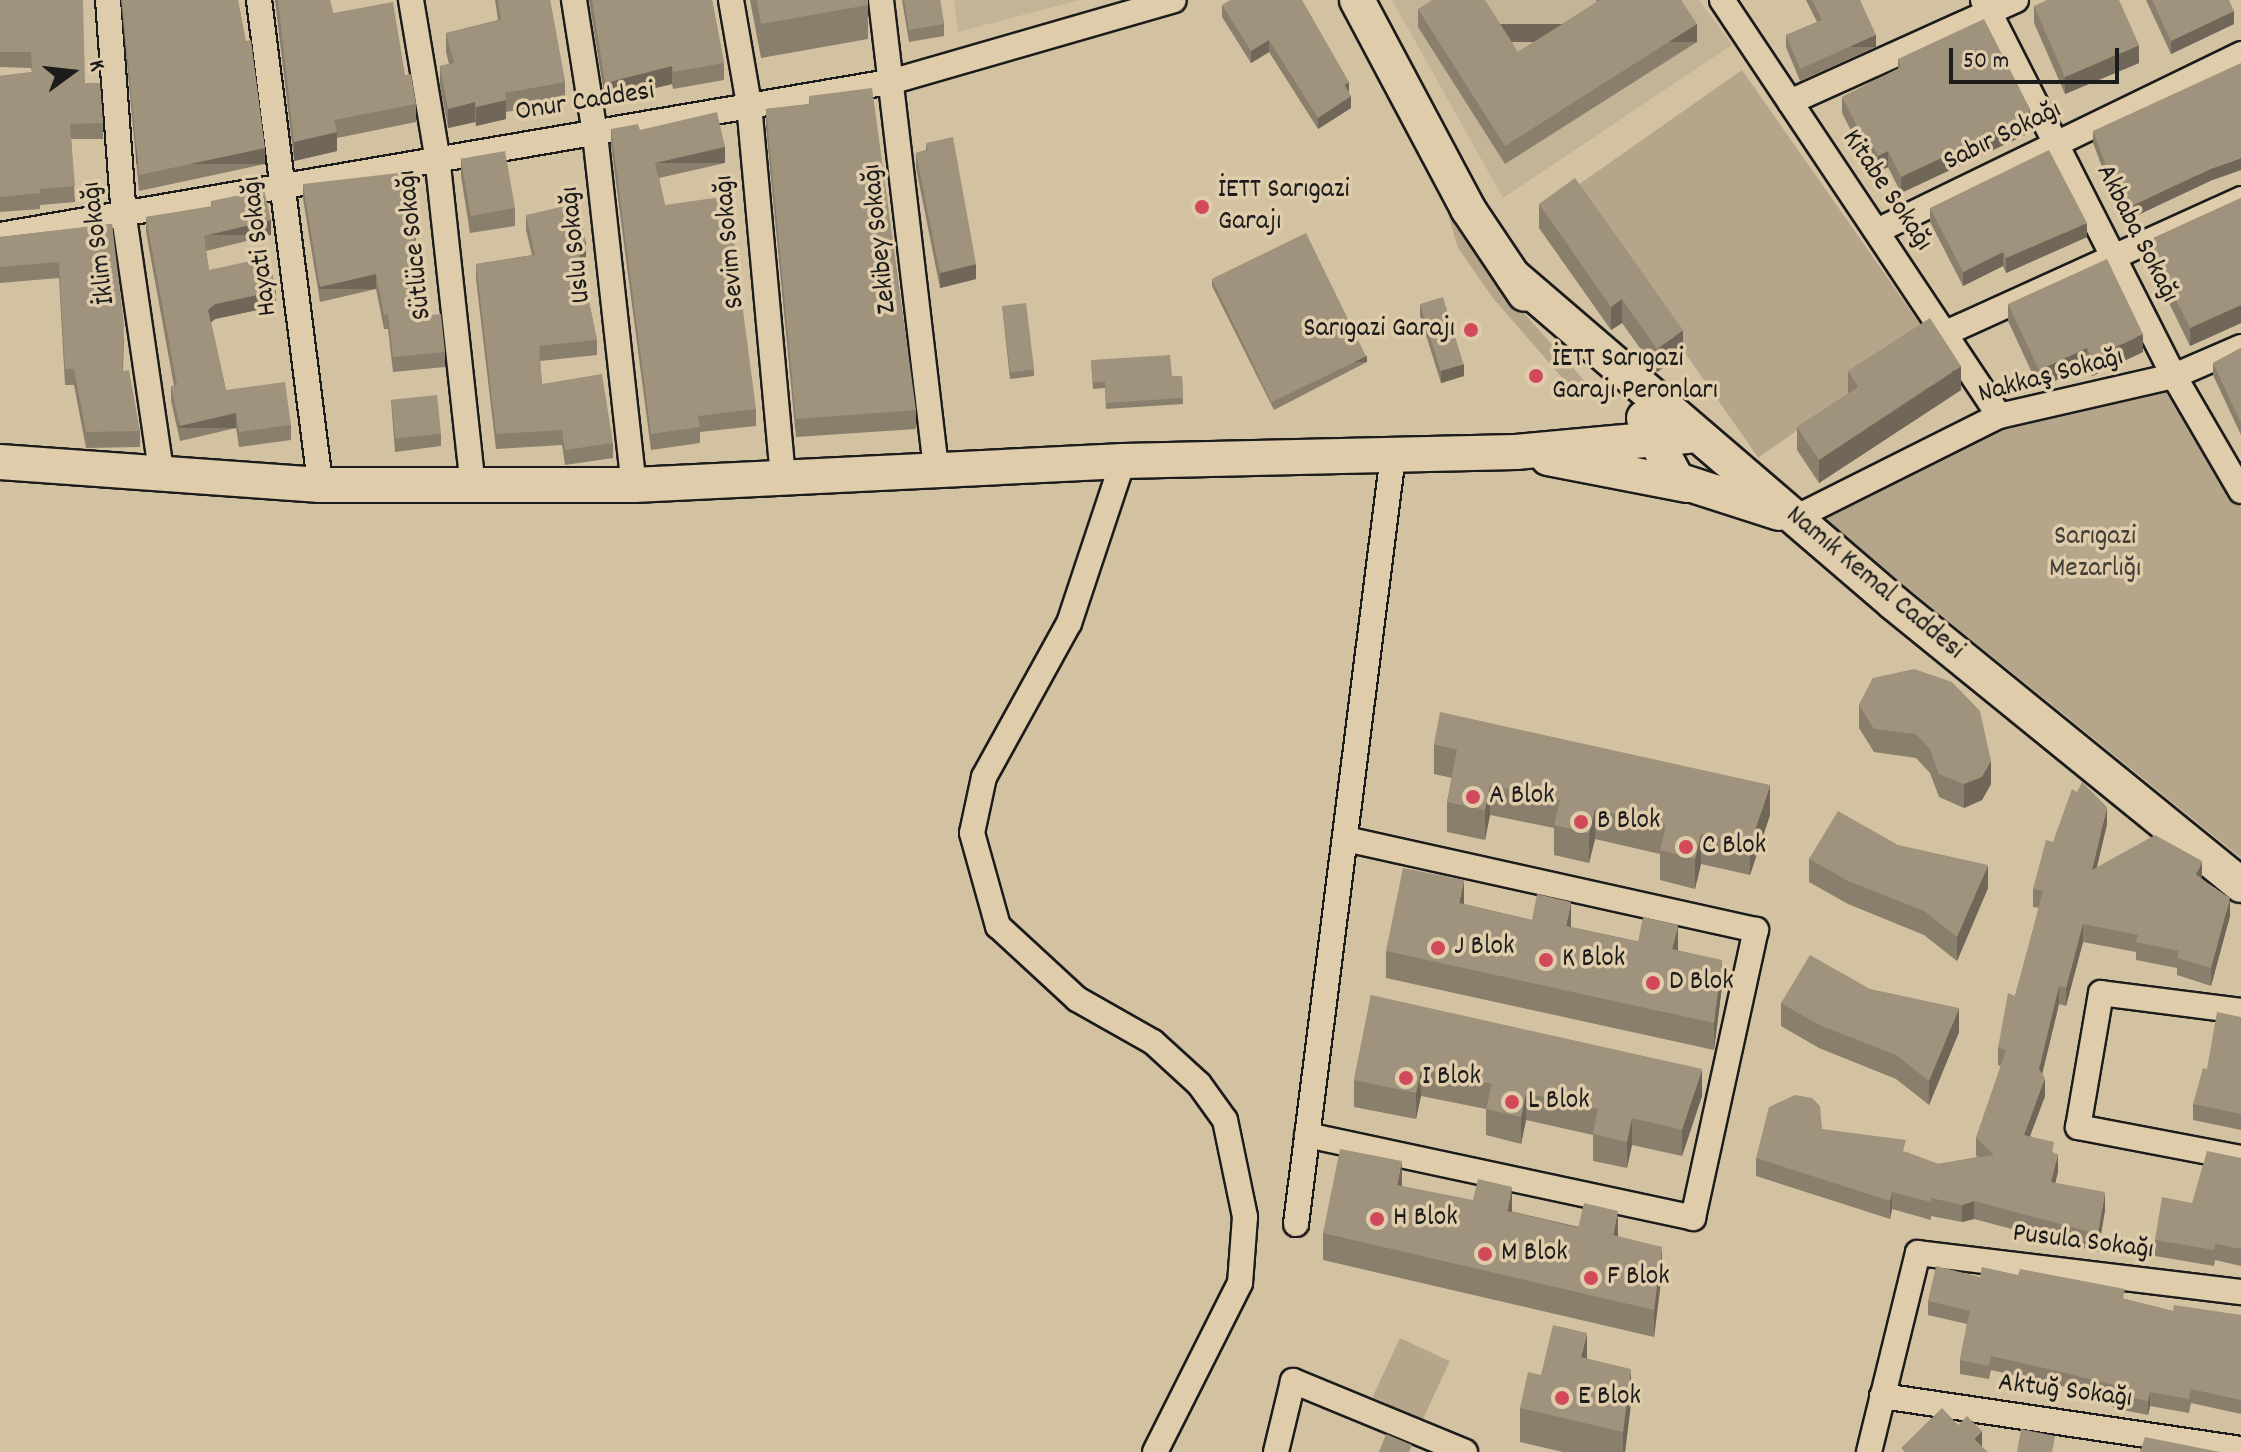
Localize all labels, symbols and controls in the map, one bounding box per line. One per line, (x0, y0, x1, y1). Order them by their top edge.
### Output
north arrow (32, 32, 112, 112)
scale bar (1953, 32, 2123, 82)
text: 50 m (1963, 45, 2009, 79)
text: K (79, 57, 112, 75)
street label: Onur Caddesi (513, 75, 657, 131)
street label: Sabır Sokağı (1939, 94, 2067, 180)
street label: Kitabe Sokağı (1833, 124, 1939, 258)
street label: Akbaba Sokağı (2087, 159, 2185, 309)
street label: Zekibey Sokağı (856, 163, 906, 315)
street label: Sütlüce Sokağı (391, 169, 441, 321)
street label: Hayati Sokağı (236, 174, 286, 318)
street label: Sevim Sokağı (708, 174, 754, 310)
place label: İETT Sarıgazi Garajı (1218, 174, 1350, 240)
street label: İklim Sokağı (76, 180, 124, 306)
street label: Uslu Sokağı (554, 185, 600, 305)
marker: İETT Sarıgazi Garajı (1193, 198, 1211, 216)
place label: Sarıgazi Garajı (1303, 313, 1455, 347)
marker: Sarıgazi Garajı (1462, 321, 1480, 339)
street label: Nakkaş Sokağı (1975, 342, 2127, 412)
place label: İETT Sarıgazi Garajı Peronları (1552, 343, 1718, 409)
marker: İETT Sarıgazi Garajı Peronları (1527, 367, 1545, 385)
street label: Namık Kemal Caddesi (1778, 500, 1970, 668)
park label: Sarıgazi Mezarlığı (2049, 521, 2141, 587)
place label: A Blok (1489, 780, 1555, 814)
marker: A Blok (1464, 788, 1482, 806)
place label: B Blok (1597, 805, 1661, 839)
marker: B Blok (1572, 813, 1590, 831)
place label: C Blok (1702, 830, 1766, 864)
marker: C Blok (1677, 838, 1695, 856)
place label: J Blok (1454, 931, 1514, 965)
marker: J Blok (1429, 939, 1447, 957)
place label: K Blok (1562, 943, 1625, 977)
marker: K Blok (1537, 951, 1555, 969)
place label: D Blok (1669, 966, 1734, 1000)
marker: D Blok (1644, 974, 1662, 992)
place label: I Blok (1422, 1061, 1481, 1095)
marker: I Blok (1397, 1069, 1415, 1087)
place label: L Blok (1528, 1085, 1590, 1119)
marker: L Blok (1503, 1093, 1521, 1111)
place label: H Blok (1393, 1202, 1458, 1236)
marker: H Blok (1368, 1210, 1386, 1228)
street label: Pusula Sokağı (2011, 1218, 2155, 1268)
place label: M Blok (1501, 1237, 1568, 1271)
marker: M Blok (1476, 1245, 1494, 1263)
place label: F Blok (1607, 1261, 1670, 1295)
marker: F Blok (1582, 1269, 1600, 1287)
street label: Aktuğ Sokağı (1996, 1367, 2134, 1417)
place label: E Blok (1578, 1381, 1641, 1415)
marker: E Blok (1553, 1389, 1571, 1407)

